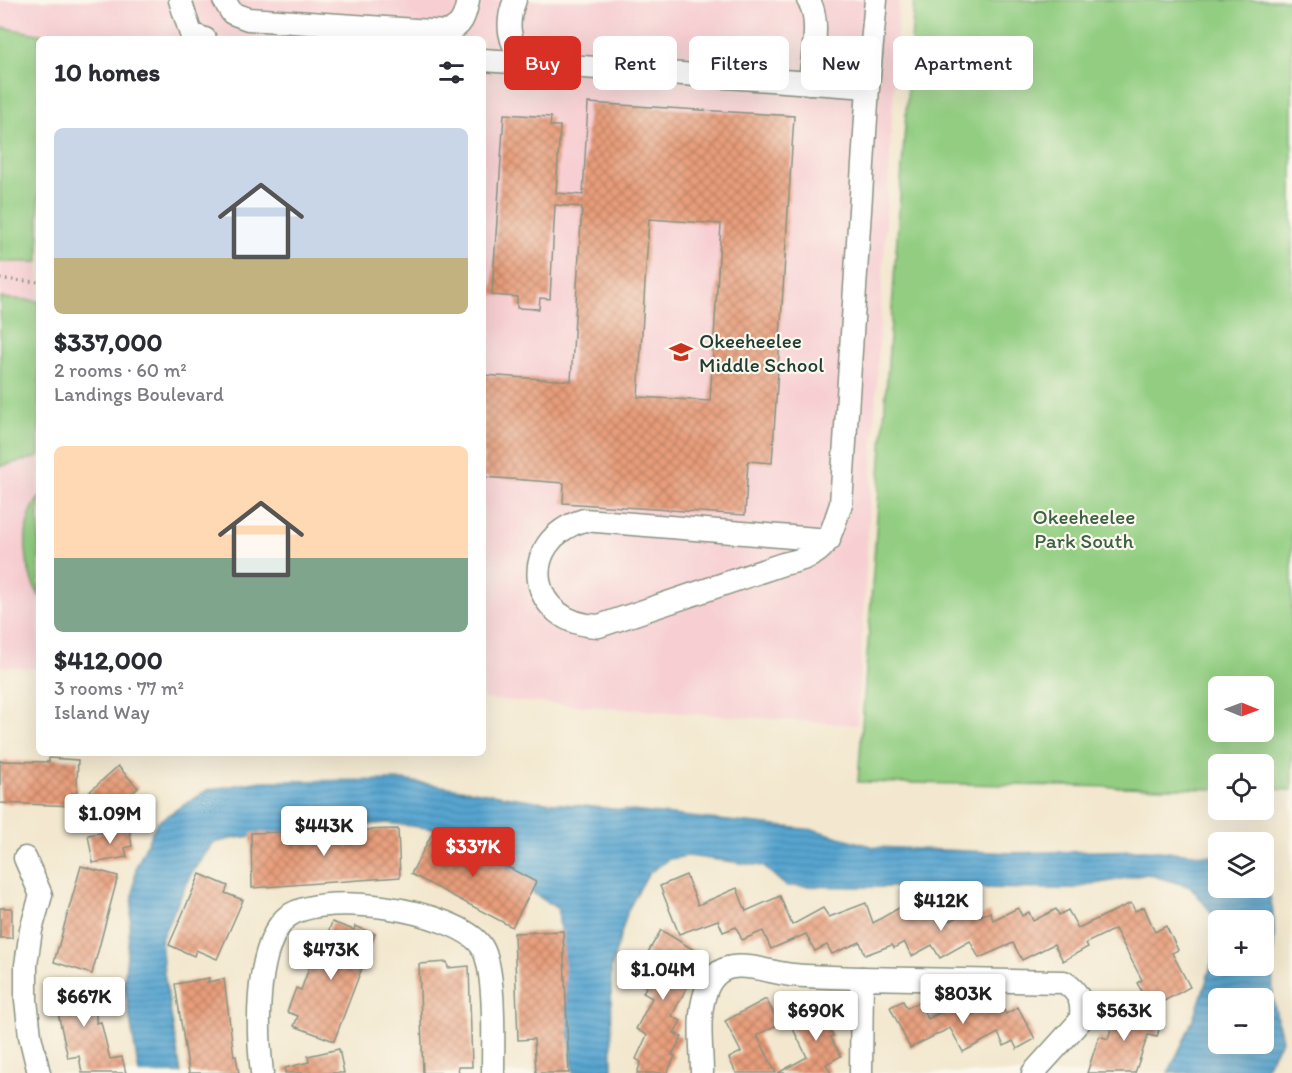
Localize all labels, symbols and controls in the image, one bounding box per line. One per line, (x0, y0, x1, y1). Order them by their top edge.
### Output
chip: Buy (504, 36, 581, 90)
chip: Rent (593, 36, 677, 90)
chip: Filters (689, 36, 789, 90)
chip: New (801, 36, 881, 90)
chip: Apartment (893, 36, 1033, 90)
text: 10 homes (54, 56, 160, 88)
icon: filters (435, 56, 468, 89)
icon: home (207, 167, 315, 275)
text: $337,000 (54, 326, 163, 358)
place label: Okeeheelee Middle School (699, 328, 824, 377)
school or university icon: Okeeheelee Middle School (668, 339, 694, 365)
text: 2 rooms · 60 m² (54, 358, 187, 382)
text: Landings Boulevard (54, 382, 224, 406)
icon: home (207, 485, 315, 593)
park label: Okeeheelee Park South (1033, 504, 1135, 553)
text: $412,000 (54, 644, 163, 676)
text: 3 rooms · 77 m² (54, 676, 184, 700)
north arrow (1208, 676, 1274, 742)
map controls (1208, 676, 1274, 1054)
text: Island Way (54, 700, 150, 724)
button: locate (1208, 754, 1274, 820)
pin: $1.09M (61, 794, 159, 845)
text: $1.09M (79, 801, 141, 825)
pin: $443K (282, 806, 366, 857)
text: $443K (295, 813, 353, 837)
pin: $337K (431, 827, 515, 878)
button: layers (1208, 832, 1274, 898)
text: $337K (446, 834, 500, 858)
pin: $412K (899, 881, 983, 932)
text: $412K (914, 888, 968, 912)
button: + (1208, 910, 1274, 976)
pin: $473K (289, 930, 373, 981)
text: $473K (303, 937, 359, 961)
pin: $1.04M (614, 950, 712, 1001)
text: $1.04M (631, 957, 695, 981)
pin: $803K (921, 974, 1005, 1025)
pin: $667K (42, 977, 126, 1028)
text: $803K (934, 981, 992, 1005)
text: $667K (57, 984, 111, 1008)
button: − (1208, 988, 1274, 1054)
pin: $690K (774, 991, 858, 1042)
pin: $563K (1082, 991, 1166, 1042)
text: $690K (788, 998, 844, 1022)
text: $563K (1097, 998, 1151, 1022)

